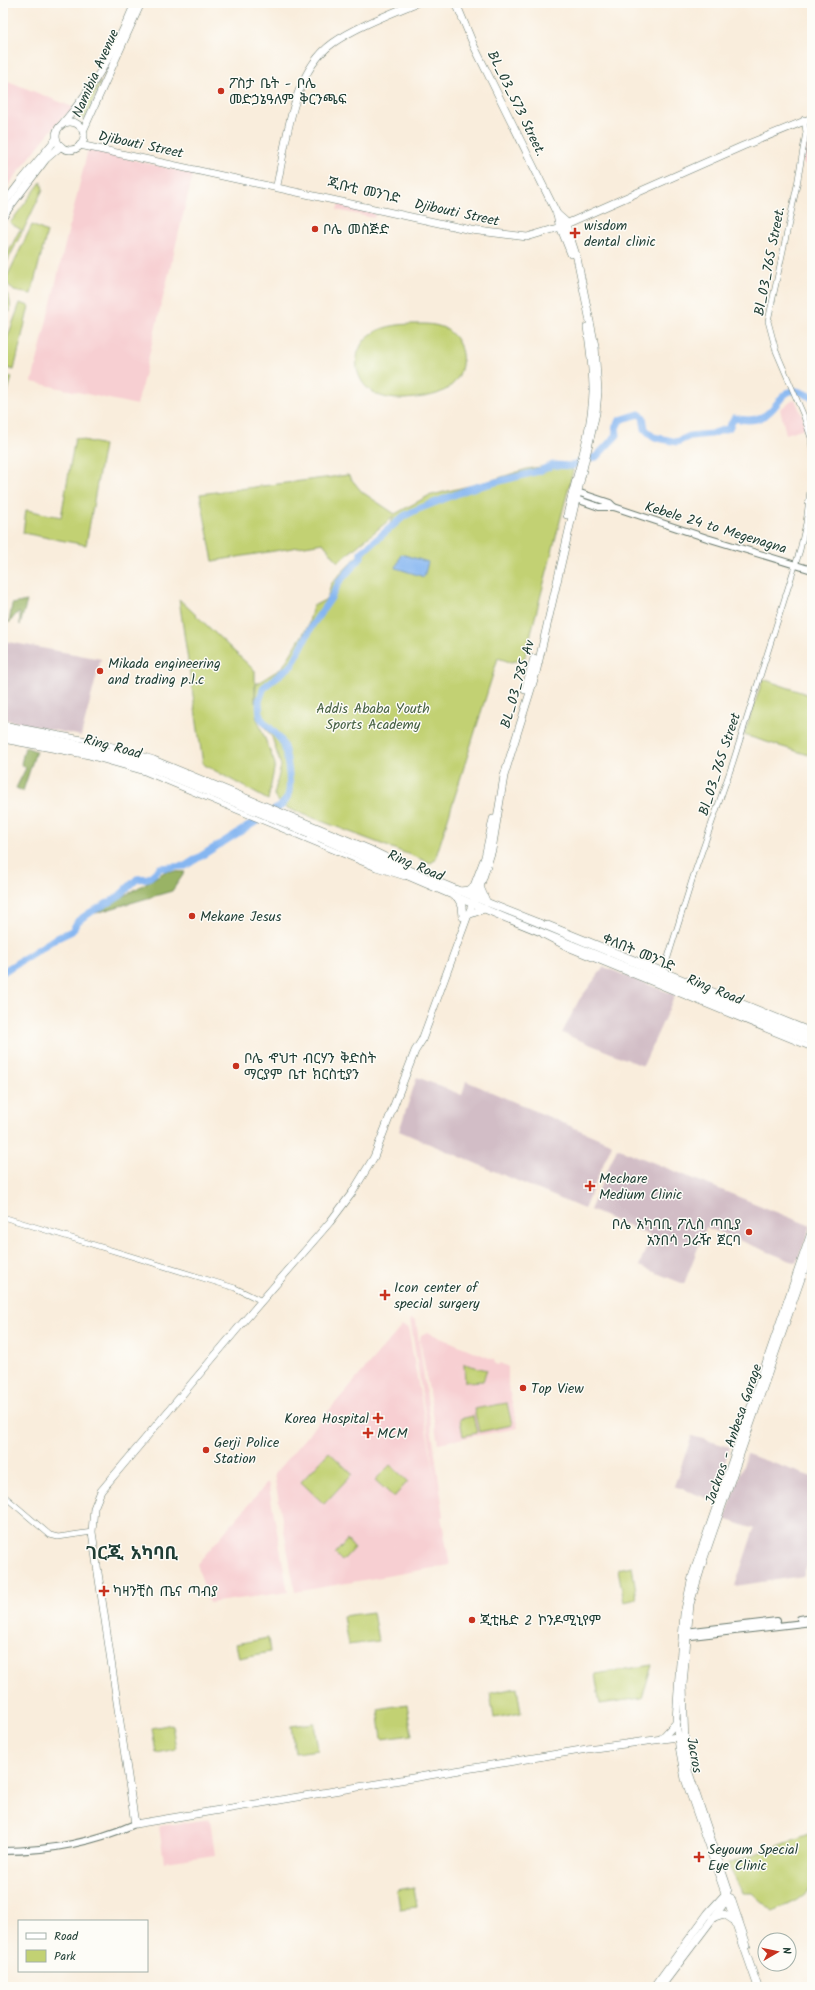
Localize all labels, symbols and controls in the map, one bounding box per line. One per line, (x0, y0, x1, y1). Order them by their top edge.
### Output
street label: Namibia Avenue (67, 25, 125, 121)
street label: BL_03_573 Street. (481, 47, 551, 160)
place label: ፖስታ ቤት - ቦሌ መድኃኔዓለም ቅርንጫፍ (229, 73, 347, 111)
marker: ፖስታ ቤት - ቦሌ መድኃኔዓለም ቅርንጫፍ (216, 86, 226, 96)
street label: Djibouti Street (96, 125, 186, 165)
street label: ጂቡቲ መንገድ (325, 172, 402, 210)
street label: Djibouti Street (412, 193, 502, 233)
street label: Bl_03_765 Street. (749, 205, 791, 318)
place label: wisdom dental clinic (584, 215, 656, 253)
place label: ቦሌ መስጅድ (323, 219, 389, 241)
marker: ቦሌ መስጅድ (310, 224, 320, 234)
marker: wisdom dental clinic (569, 227, 581, 239)
street label: Kebele 24 to Megenagna (642, 496, 789, 560)
street label: BL_03_785 Av (495, 637, 541, 731)
place label: Mikada engineering and trading p.l.c (108, 653, 221, 691)
marker: Mikada engineering and trading p.l.c (95, 666, 105, 676)
park label: Addis Ababa Youth Sports Academy (316, 698, 430, 736)
street label: Bl_03_765 Street (693, 709, 747, 819)
street label: Ring Road (81, 729, 145, 766)
street label: Ring Road (384, 844, 448, 888)
place label: Mekane Jesus (200, 906, 281, 928)
marker: Mekane Jesus (187, 911, 197, 921)
street label: ቀለበት መንገድ (599, 928, 678, 978)
street label: Ring Road (683, 969, 747, 1012)
place label: ቦሌ ኆህተ ብርሃን ቅድስት ማርያም ቤተ ክርስቲያን (244, 1048, 377, 1086)
marker: ቦሌ ኆህተ ብርሃን ቅድስት ማርያም ቤተ ክርስቲያን (231, 1061, 241, 1071)
place label: Mechare Medium Clinic (599, 1168, 682, 1206)
marker: Mechare Medium Clinic (584, 1180, 596, 1192)
place label: ቦሌ አካባቢ ፖሊስ ጣቢያ አንበሳ ጋራዥ ጀርባ (612, 1214, 741, 1252)
marker: ቦሌ አካባቢ ፖሊስ ጣቢያ አንበሳ ጋራዥ ጀርባ (744, 1227, 754, 1237)
place label: Icon center of special surgery (394, 1277, 480, 1315)
marker: Icon center of special surgery (379, 1289, 391, 1301)
street label: Jackros - Anbesa Garage (700, 1360, 769, 1508)
place label: Top View (531, 1378, 584, 1400)
marker: Top View (518, 1383, 528, 1393)
place label: Korea Hospital (284, 1408, 370, 1430)
marker: Korea Hospital (372, 1412, 384, 1424)
place label: MCM (377, 1423, 407, 1445)
marker: MCM (362, 1427, 374, 1439)
place label: Gerji Police Station (214, 1432, 280, 1470)
marker: Gerji Police Station (201, 1445, 211, 1455)
district label: ገርጂ አካባቢ (86, 1540, 179, 1569)
place label: ካዛንቺስ ጤና ጣብያ (113, 1581, 218, 1603)
marker: ካዛንቺስ ጤና ጣብያ (98, 1585, 110, 1597)
place label: ጂቲዜድ 2 ኮንዶሚኒየም (480, 1610, 601, 1632)
marker: ጂቲዜድ 2 ኮንዶሚኒየም (467, 1615, 477, 1625)
street label: Jacros (680, 1735, 708, 1775)
place label: Seyoum Special Eye Clinic (708, 1839, 799, 1877)
marker: Seyoum Special Eye Clinic (693, 1851, 705, 1863)
legend (18, 1920, 148, 1972)
text: Road (54, 1927, 79, 1946)
north arrow (757, 1932, 797, 1972)
text: N (776, 1946, 795, 1955)
text: Park (54, 1947, 76, 1966)

